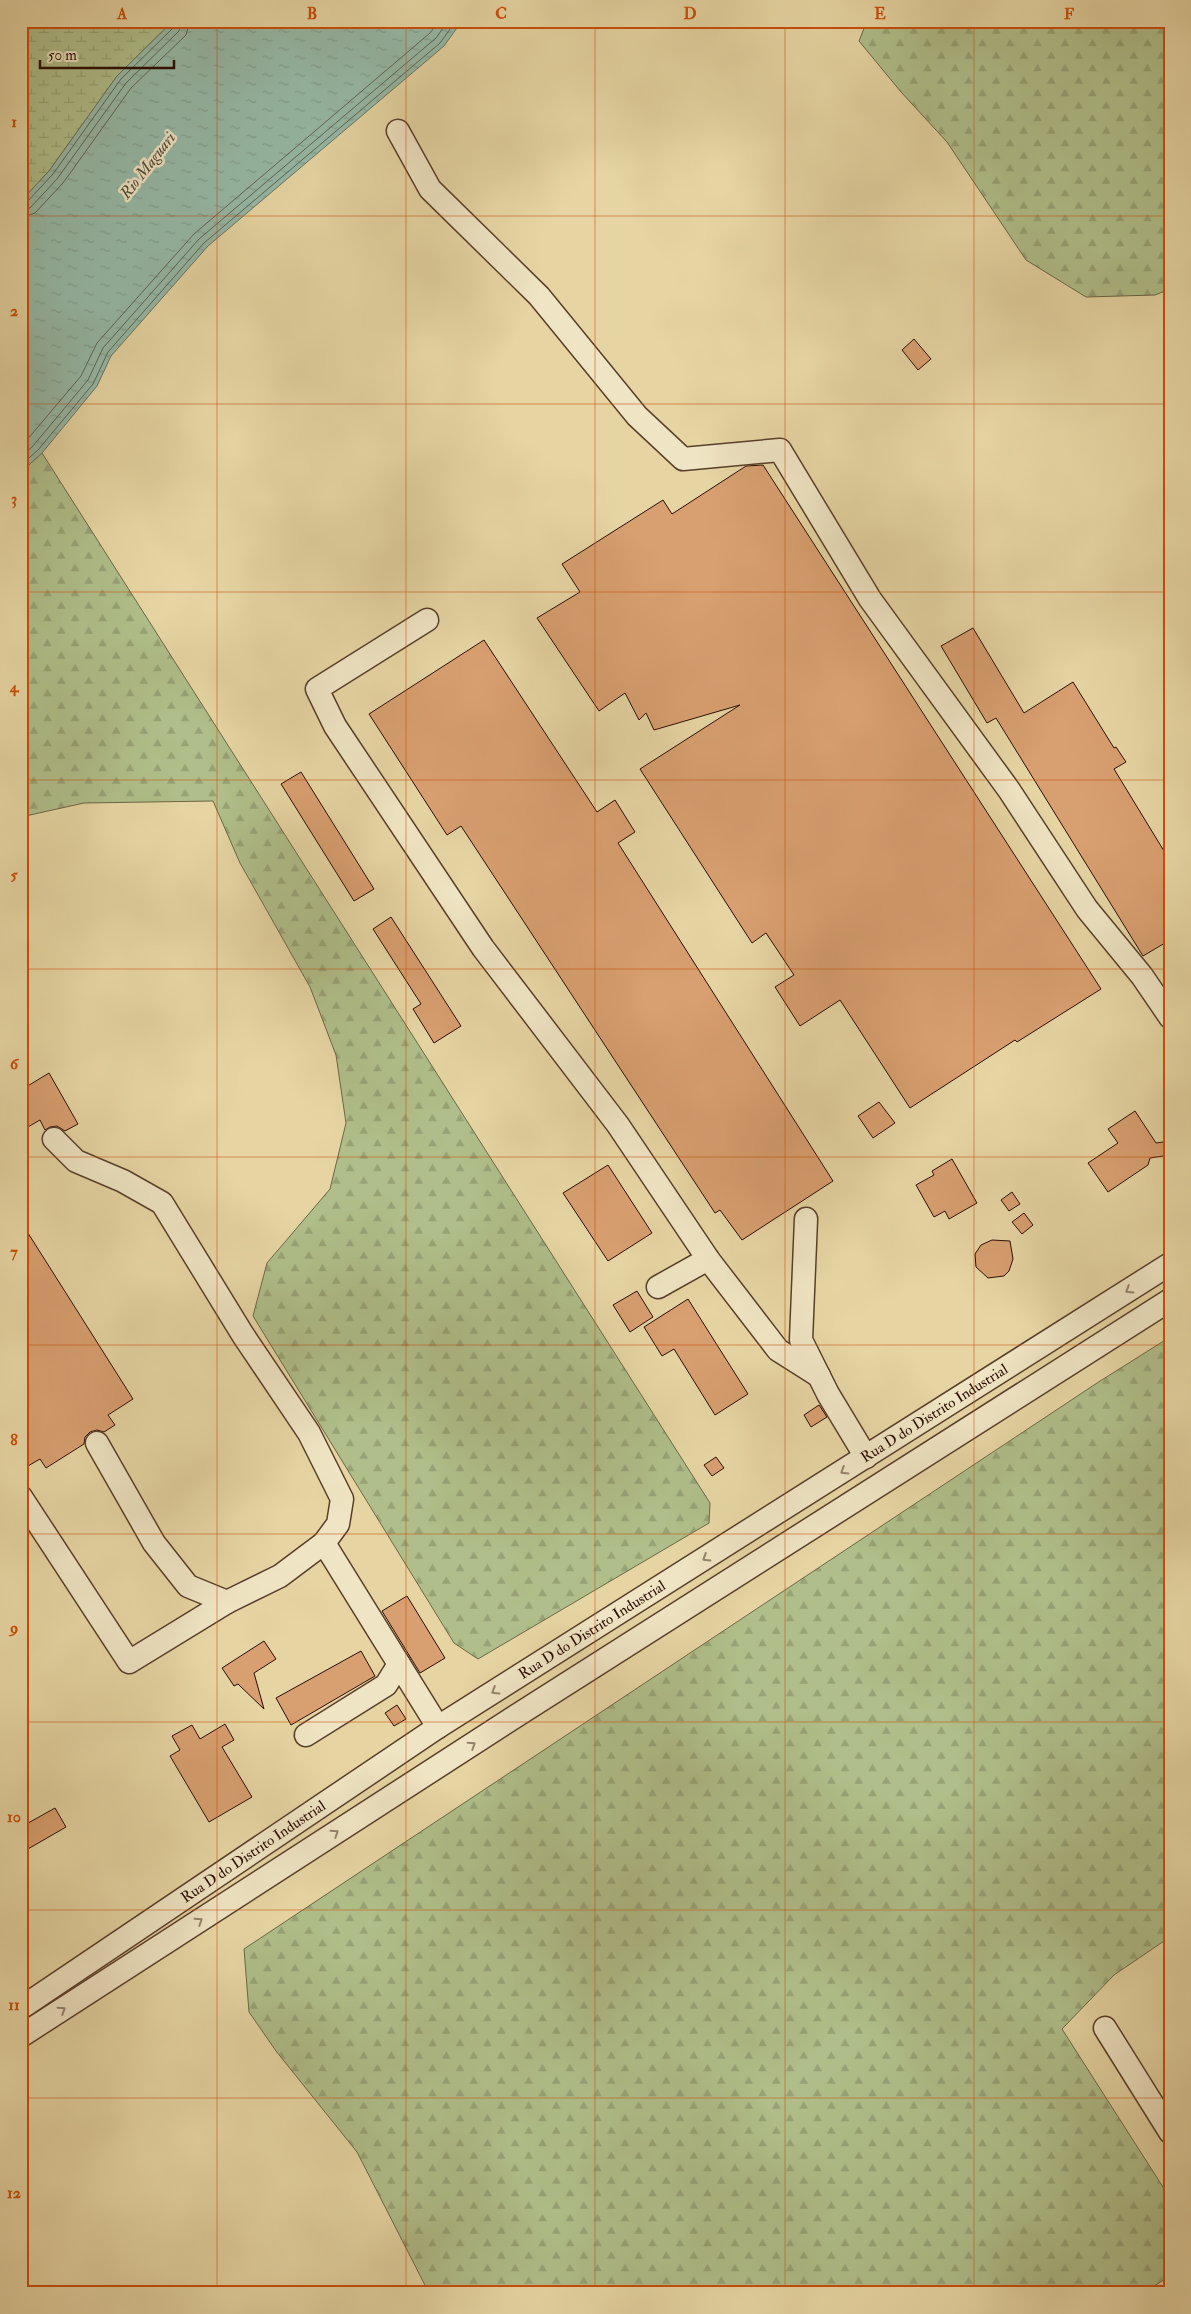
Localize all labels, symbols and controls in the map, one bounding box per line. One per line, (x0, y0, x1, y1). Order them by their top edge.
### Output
text: A (116, 4, 128, 24)
text: B (307, 4, 317, 24)
text: C (495, 4, 507, 24)
text: D (683, 4, 697, 24)
text: E (874, 4, 886, 24)
text: F (1064, 4, 1074, 24)
scale bar (40, 38, 174, 70)
text: 50 m (48, 46, 77, 65)
text: 1 (11, 112, 17, 132)
water label: Rio Maguari (115, 128, 180, 204)
text: 2 (10, 301, 18, 321)
text: 3 (11, 489, 17, 509)
text: 4 (9, 677, 20, 697)
text: 5 (10, 865, 18, 885)
text: 6 (10, 1054, 20, 1074)
text: 7 (10, 1242, 18, 1262)
one-way arrow (1125, 1284, 1134, 1294)
street label: Rua D do Distrito Industrial (857, 1360, 1012, 1467)
text: 8 (10, 1430, 18, 1450)
one-way arrow (840, 1465, 849, 1475)
one-way arrow (703, 1552, 712, 1561)
street label: Rua D do Distrito Industrial (515, 1576, 669, 1684)
text: 9 (8, 1618, 18, 1638)
one-way arrow (491, 1685, 500, 1695)
one-way arrow (466, 1742, 475, 1751)
street label: Rua D do Distrito Industrial (178, 1796, 330, 1907)
text: 10 (7, 1807, 21, 1827)
one-way arrow (329, 1830, 339, 1839)
one-way arrow (193, 1918, 202, 1928)
text: 11 (8, 1995, 20, 2015)
one-way arrow (57, 2006, 66, 2016)
text: 12 (7, 2183, 21, 2203)

